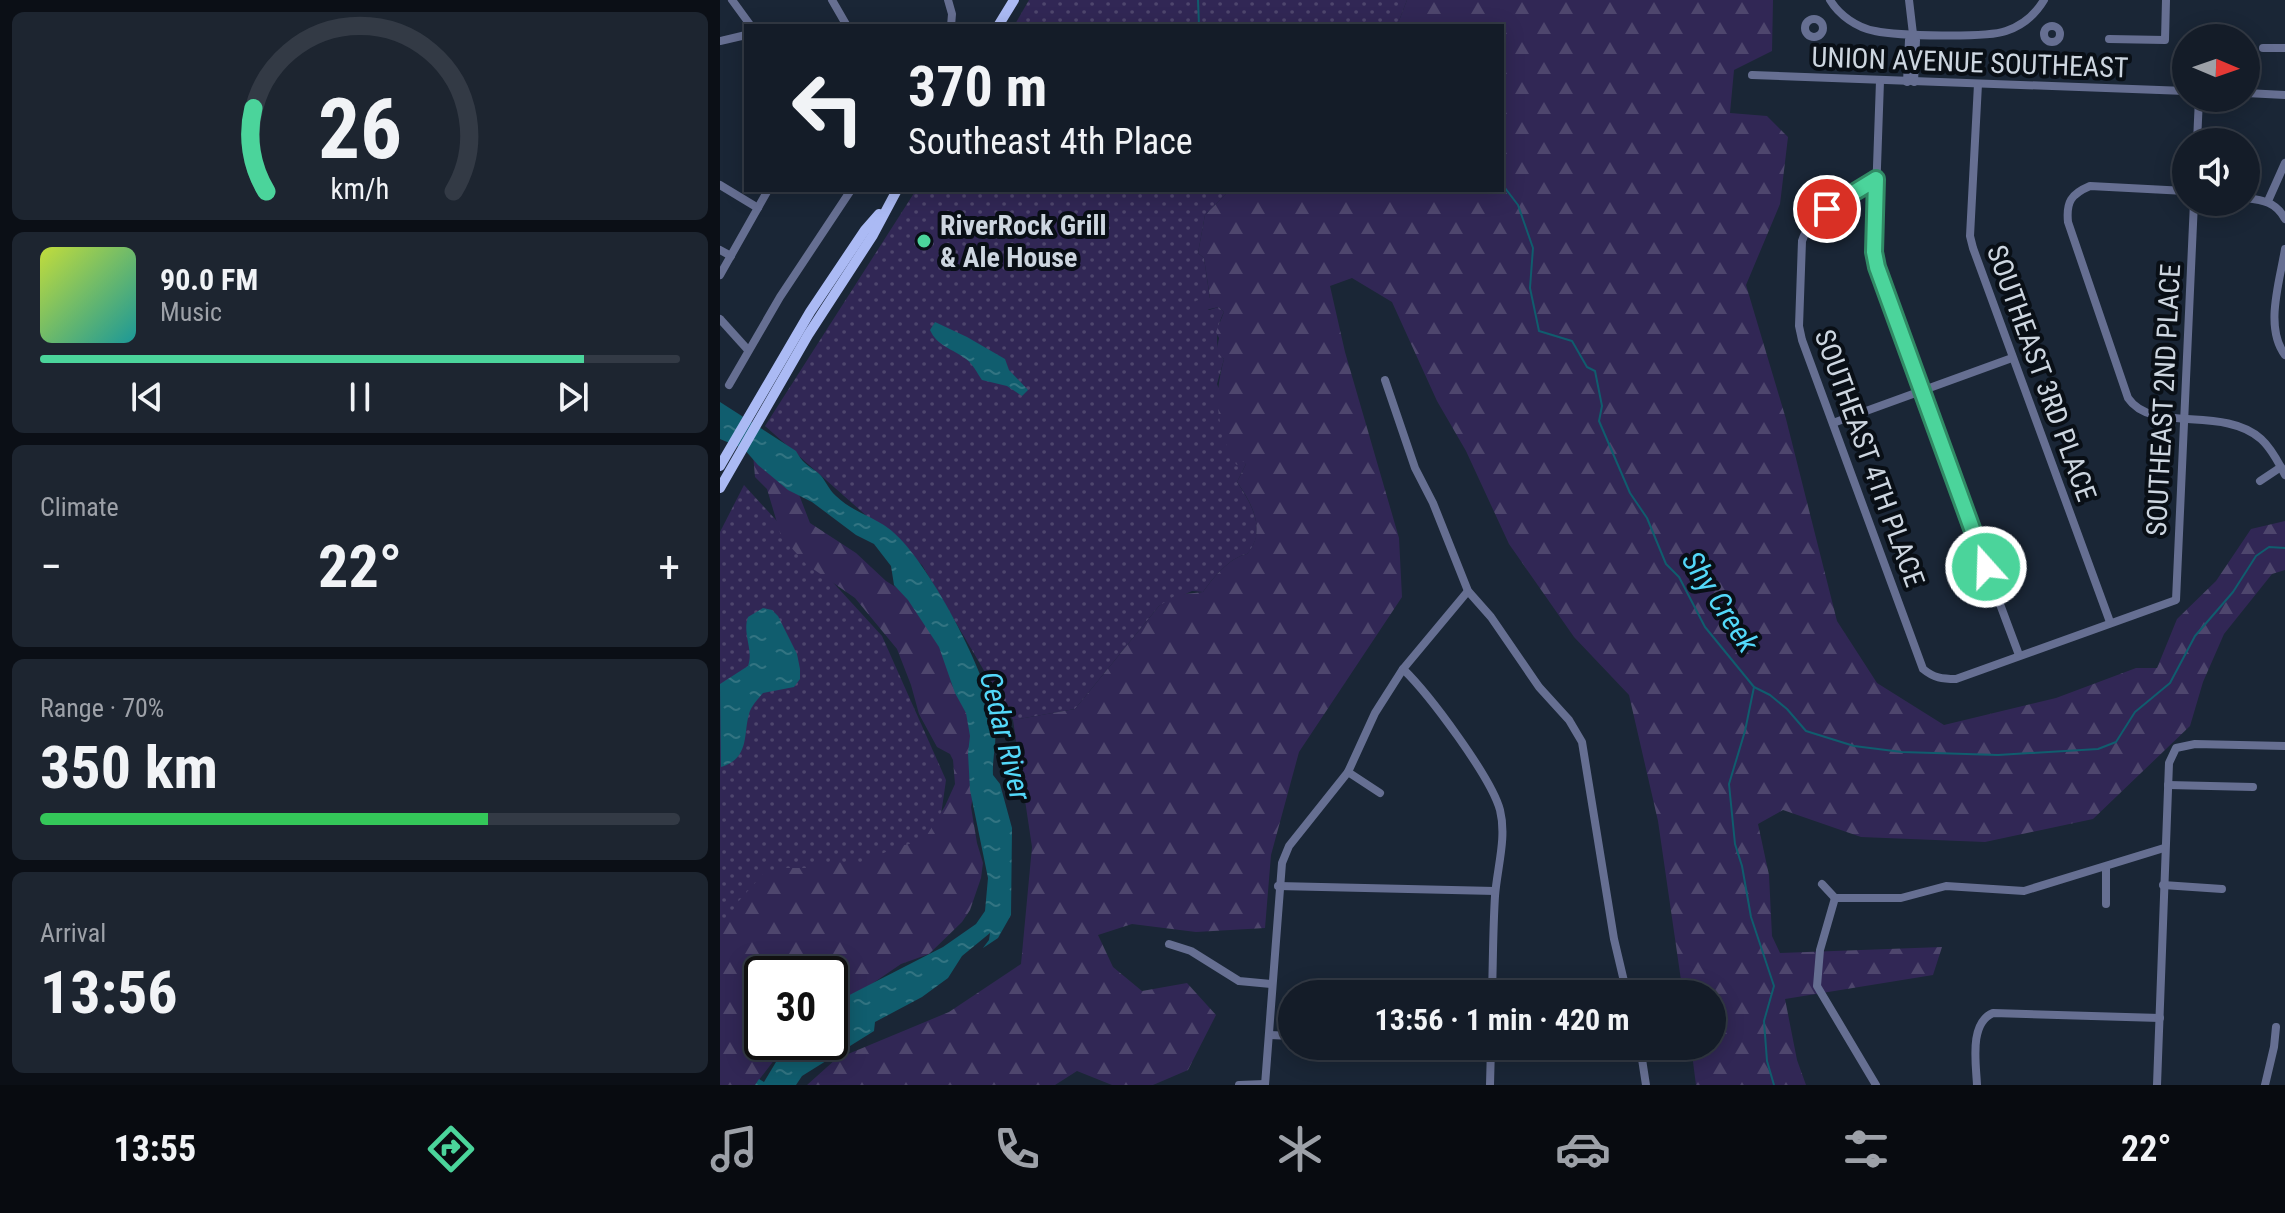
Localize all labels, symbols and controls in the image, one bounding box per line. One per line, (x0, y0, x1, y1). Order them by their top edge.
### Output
north arrow (2172, 24, 2260, 112)
map controls (2172, 24, 2260, 216)
street label: UNION AVENUE SOUTHEAST (1811, 40, 2129, 85)
text: 370 m (908, 54, 1047, 120)
icon: left (776, 56, 880, 160)
text: 26 (318, 81, 402, 178)
text: Southeast 4th Place (908, 121, 1193, 163)
button: sound (2172, 128, 2260, 216)
text: km/h (331, 172, 389, 206)
pin (1793, 175, 1861, 243)
icon: arrive (1805, 187, 1849, 231)
place label: RiverRock Grill & Ale House (940, 209, 1107, 274)
marker: RiverRock Grill & Ale House (915, 232, 933, 250)
street label: SOUTHEAST 3RD PLACE (1980, 241, 2103, 506)
text: 90.0 FM (160, 262, 258, 297)
street label: SOUTHEAST 2ND PLACE (2140, 263, 2187, 537)
text: Music (160, 297, 222, 327)
street label: SOUTHEAST 4TH PLACE (1808, 325, 1931, 591)
icon: previous (125, 375, 169, 419)
icon: pause (338, 375, 382, 419)
icon: next (551, 375, 595, 419)
text: Climate (40, 492, 119, 522)
position arrow (1944, 525, 2028, 609)
text: 22° (318, 531, 402, 602)
text: − (40, 541, 62, 593)
text: + (658, 541, 680, 593)
water label: Shy Creek (1675, 545, 1766, 660)
water label: Cedar River (973, 668, 1039, 805)
text: Range · 70% (40, 693, 164, 723)
text: 350 km (40, 732, 218, 803)
text: Arrival (40, 918, 106, 948)
speed limit sign: 30 (744, 956, 848, 1060)
text: 13:56 (40, 957, 178, 1028)
text: 13:56 · 1 min · 420 m (1375, 1002, 1629, 1037)
icon: directions (423, 1121, 479, 1177)
icon: music (706, 1121, 762, 1177)
icon: phone (989, 1121, 1045, 1177)
icon: climate (1272, 1121, 1328, 1177)
icon: car (1555, 1121, 1611, 1177)
icon: filters (1838, 1121, 1894, 1177)
text: 13:55 (113, 1128, 196, 1170)
text: 22° (2121, 1128, 2171, 1170)

